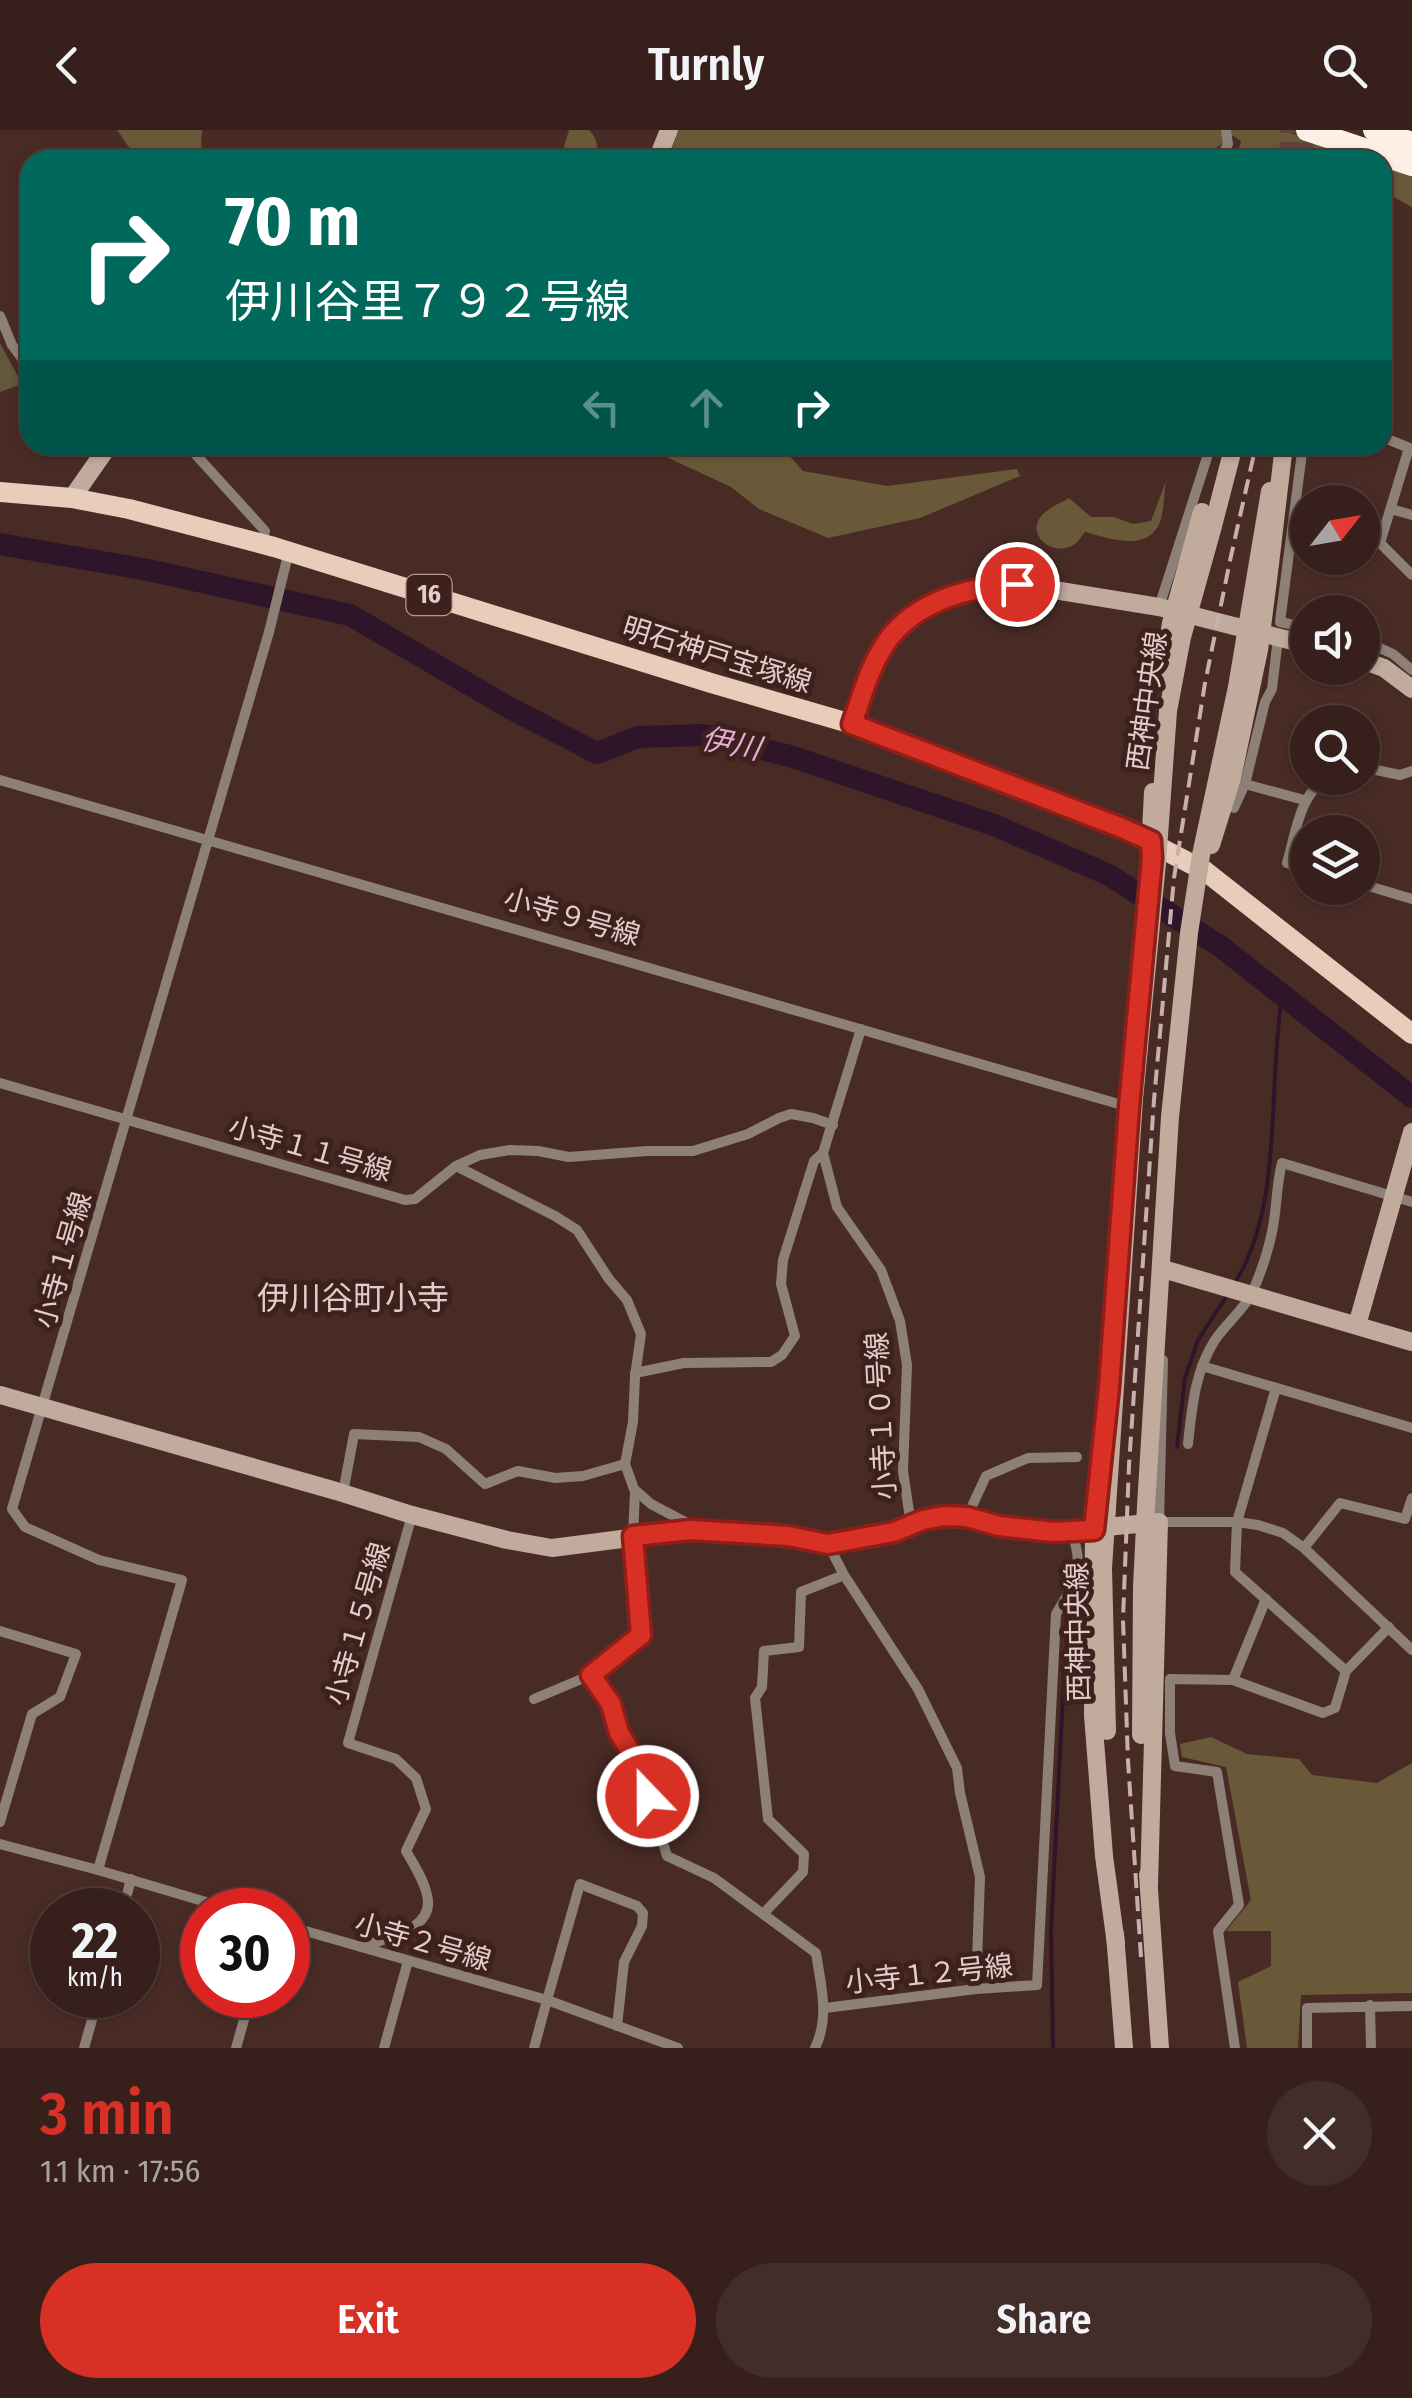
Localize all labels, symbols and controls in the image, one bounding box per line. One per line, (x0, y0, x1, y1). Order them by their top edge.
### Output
icon: back (40, 38, 95, 93)
text: Turnly (648, 38, 764, 92)
icon: search (1317, 38, 1372, 93)
text: 70 m (225, 180, 360, 264)
icon: right (60, 190, 190, 320)
text: 伊川谷里７９２号線 (225, 275, 630, 329)
icon: left (574, 380, 629, 435)
icon: ahead (679, 380, 734, 435)
icon: right (784, 380, 839, 435)
north arrow (1290, 485, 1380, 575)
map controls (1290, 485, 1380, 905)
pin (975, 542, 1060, 627)
icon: arrive (990, 557, 1045, 612)
road number: 16 (406, 575, 452, 615)
button: sound (1290, 595, 1380, 685)
street label: 明石神戸宝塚線 (618, 611, 816, 699)
street label: 西神中央線 (1121, 629, 1173, 773)
button: search (1290, 705, 1380, 795)
water label: 伊川 (698, 721, 767, 768)
button: layers (1290, 815, 1380, 905)
street label: 小寺９号線 (500, 882, 644, 952)
street label: 小寺１１号線 (225, 1110, 395, 1188)
street label: 小寺１号線 (28, 1188, 98, 1332)
district label: 伊川谷町小寺 (257, 1279, 449, 1317)
street label: 小寺１０号線 (860, 1331, 902, 1501)
street label: 小寺１５号線 (319, 1539, 397, 1709)
street label: 西神中央線 (1060, 1562, 1096, 1702)
position arrow (596, 1744, 700, 1848)
speed limit sign: 30 (180, 1888, 310, 2018)
street label: 小寺２号線 (351, 1907, 495, 1977)
text: 22 (72, 1911, 118, 1971)
street label: 小寺１２号線 (844, 1949, 1014, 1999)
text: km/h (67, 1963, 123, 1993)
text: 3 min (40, 2078, 174, 2150)
button: close (1267, 2081, 1372, 2186)
text: 1.1 km · 17:56 (40, 2152, 200, 2190)
button: Exit (40, 2263, 696, 2378)
button: Share (716, 2263, 1372, 2378)

